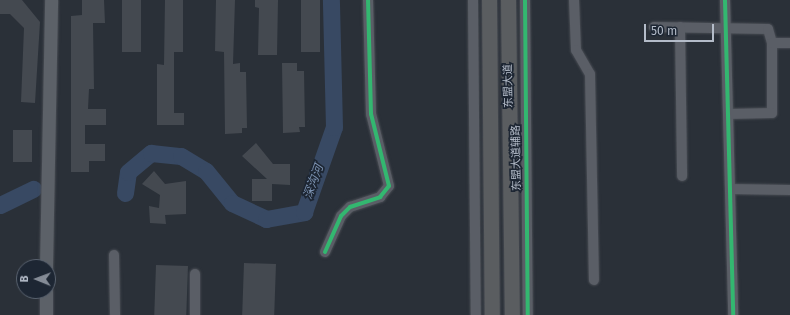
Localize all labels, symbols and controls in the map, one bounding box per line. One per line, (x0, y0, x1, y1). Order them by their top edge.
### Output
scale bar (646, 16, 716, 42)
text: 50 m (651, 24, 677, 38)
street label: 东盟大道 (502, 64, 516, 108)
street label: 东盟大道辅路 (510, 125, 524, 191)
water label: 深沟河 (301, 163, 327, 201)
north arrow (16, 259, 56, 299)
text: B (18, 275, 31, 282)

